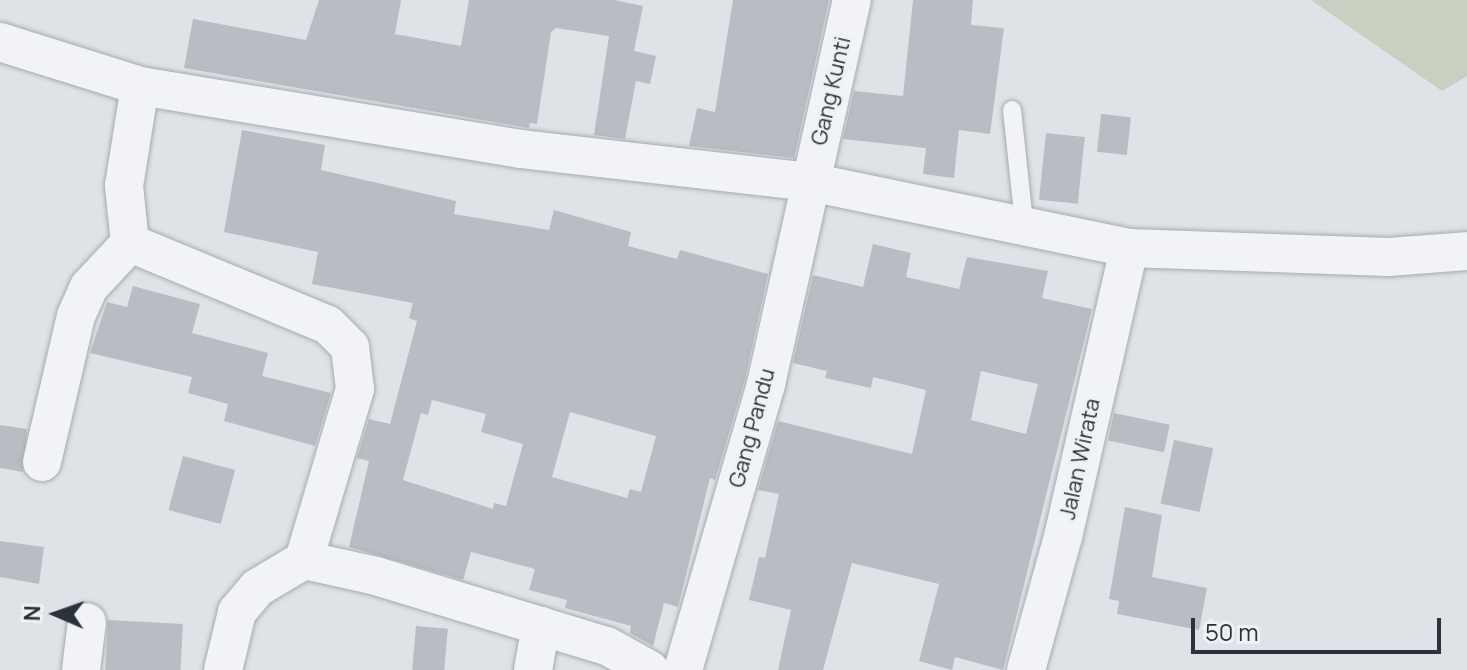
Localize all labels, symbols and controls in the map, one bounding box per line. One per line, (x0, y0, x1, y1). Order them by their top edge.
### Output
street label: Gang Kunti (806, 34, 856, 148)
street label: Gang Pandu (723, 366, 781, 490)
street label: Jalan Wirata (1054, 396, 1106, 522)
north arrow (16, 574, 96, 654)
scale bar (1195, 602, 1445, 652)
text: N (17, 605, 47, 622)
text: 50 m (1205, 615, 1259, 648)

